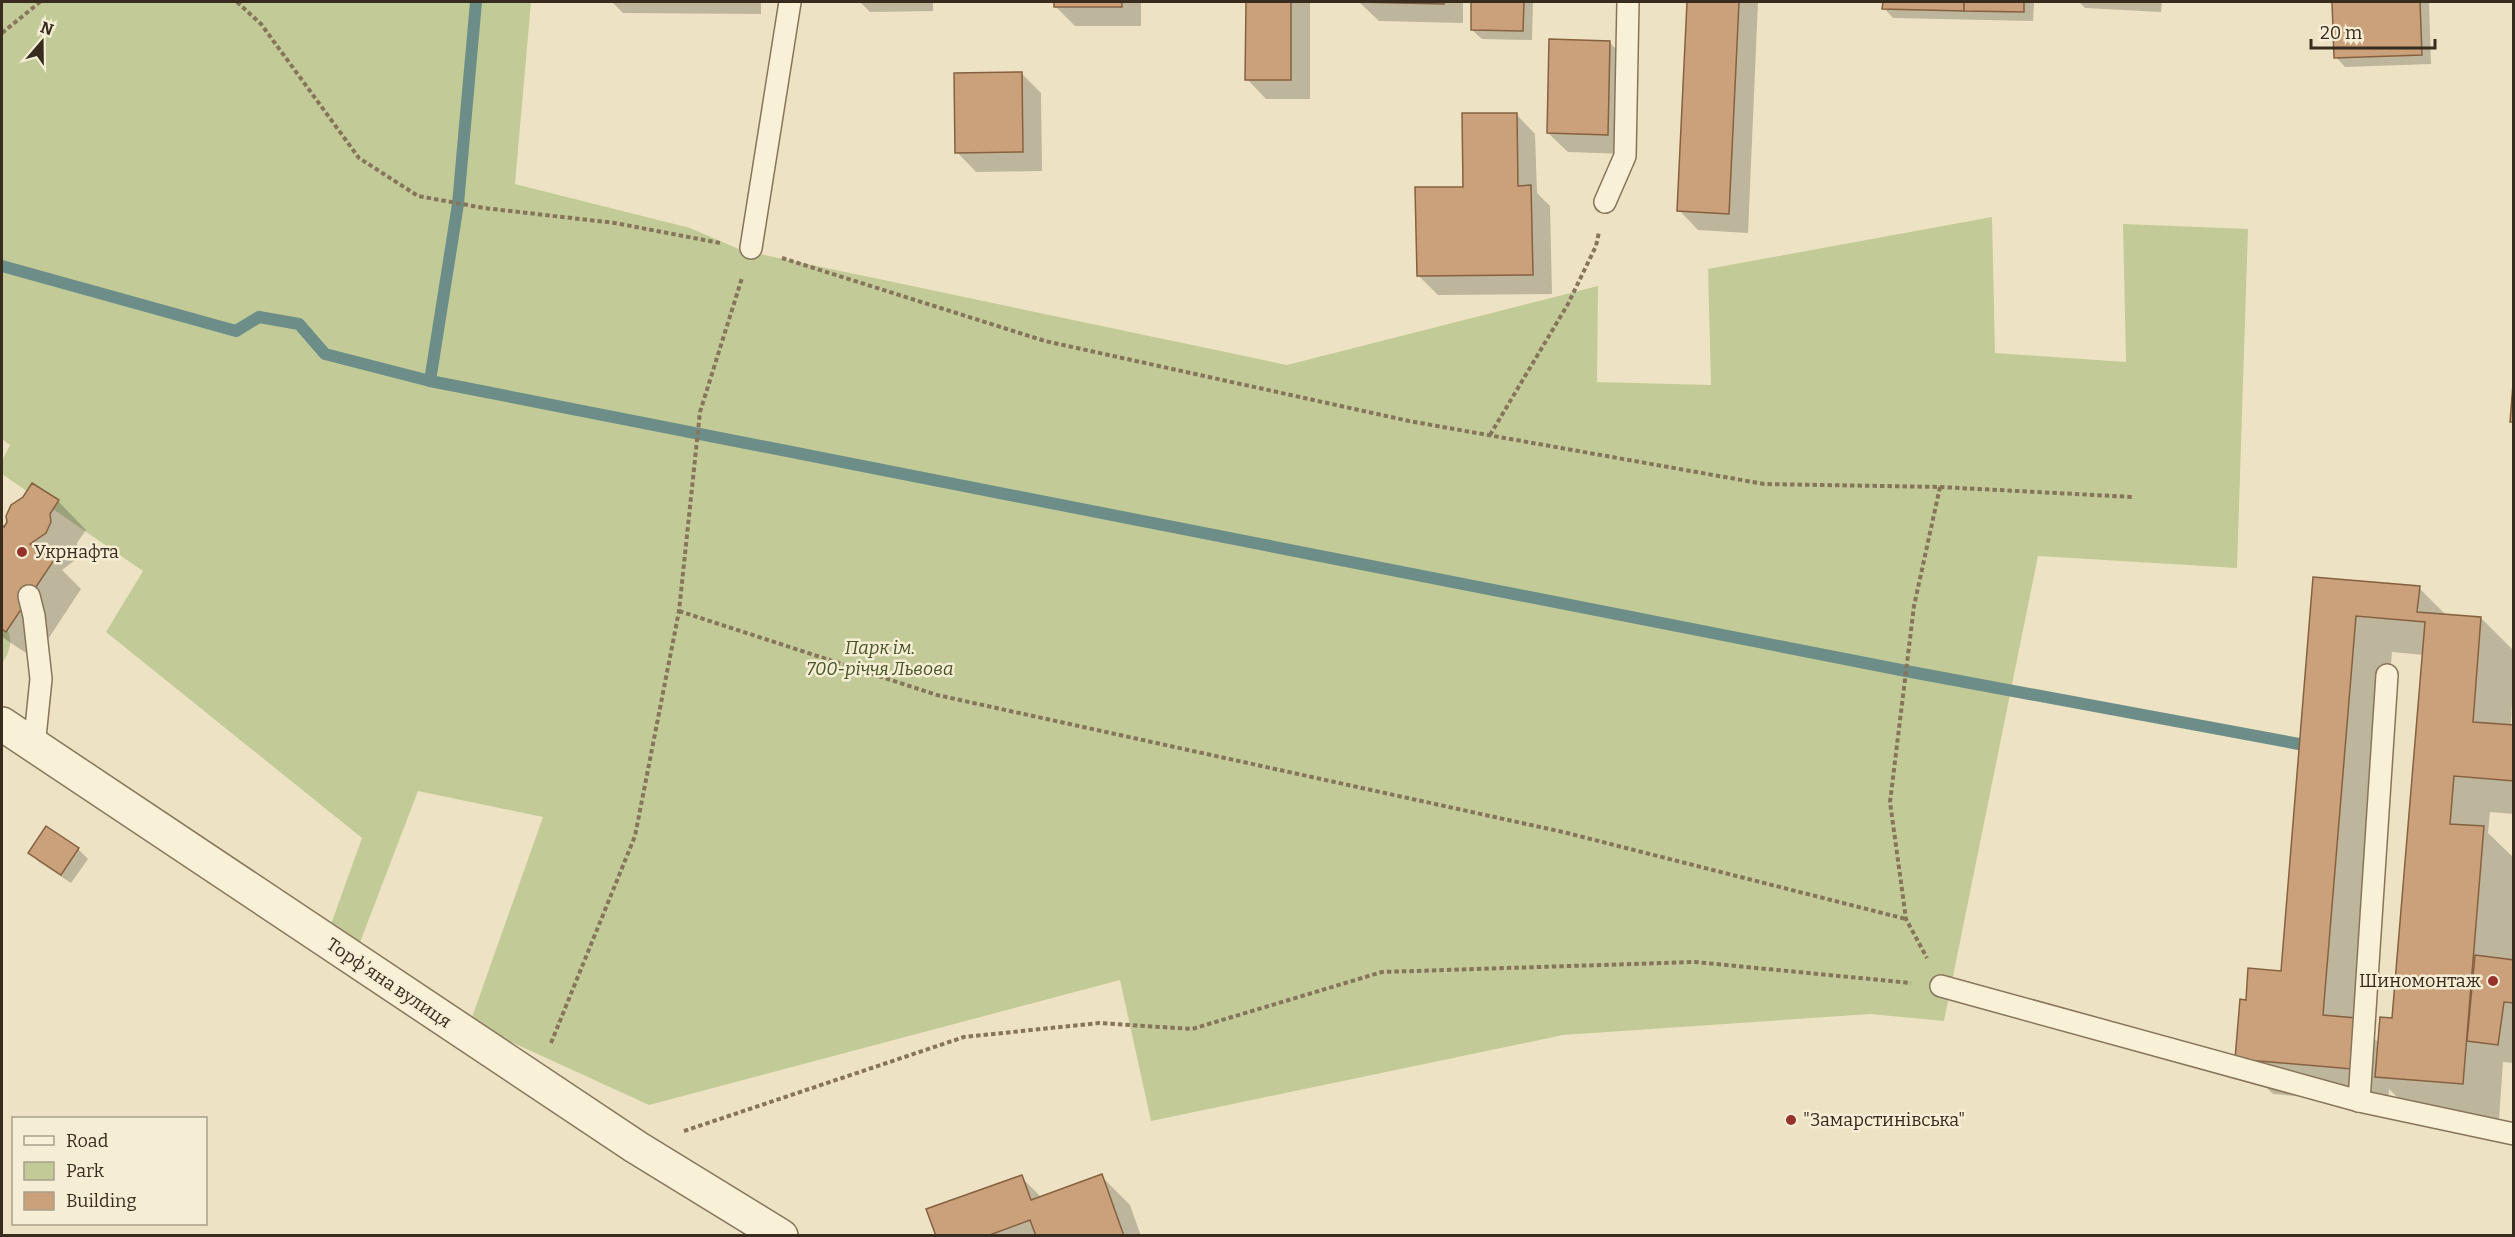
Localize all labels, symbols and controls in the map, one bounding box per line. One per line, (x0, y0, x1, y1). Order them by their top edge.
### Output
north arrow (12, 12, 72, 72)
scale bar (2311, 12, 2436, 50)
text: N (38, 17, 56, 39)
text: 20 m (2320, 22, 2362, 44)
place label: Укрнафта (34, 541, 119, 563)
marker: Укрнафта (15, 545, 29, 559)
park label: Парк ім. 700-річчя Львова (806, 637, 954, 680)
street label: Торфʼяна вулиця (323, 933, 455, 1033)
place label: Шиномонтаж (2359, 970, 2481, 992)
marker: Шиномонтаж (2486, 974, 2500, 988)
place label: "Замарстинівська" (1803, 1109, 1965, 1131)
marker: "Замарстинівська" (1784, 1113, 1798, 1127)
legend (12, 1117, 207, 1225)
text: Road (66, 1130, 109, 1152)
text: Park (66, 1160, 105, 1182)
text: Building (66, 1190, 137, 1212)

